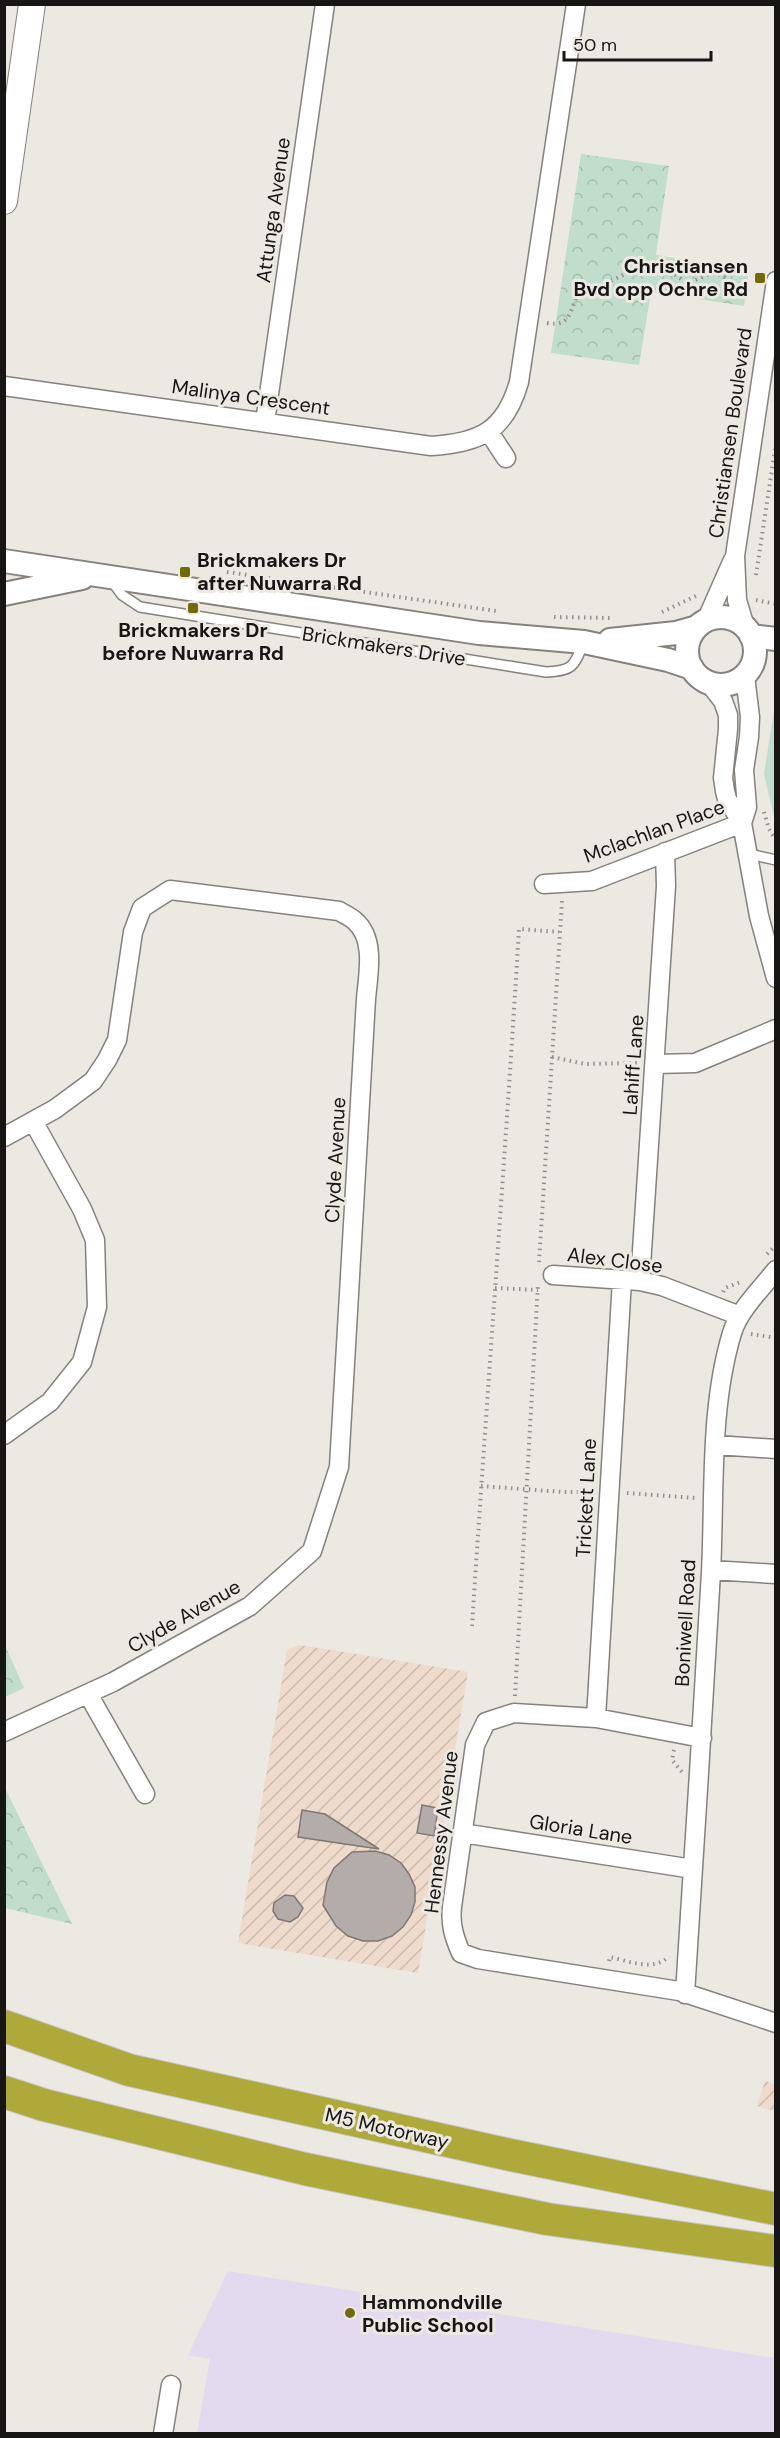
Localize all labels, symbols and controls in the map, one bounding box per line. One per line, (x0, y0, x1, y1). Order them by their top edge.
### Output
scale bar (564, 24, 711, 62)
text: 50 m (573, 33, 617, 57)
street label: Attunga Avenue (250, 136, 296, 284)
place label: Christiansen Bvd opp Ochre Rd (573, 253, 748, 302)
marker: Christiansen Bvd opp Ochre Rd (753, 271, 767, 285)
street label: Christiansen Boulevard (702, 326, 758, 540)
street label: Malinya Crescent (170, 373, 332, 421)
place label: Brickmakers Dr after Nuwarra Rd (197, 547, 362, 596)
marker: Brickmakers Dr after Nuwarra Rd (178, 565, 192, 579)
marker: Brickmakers Dr before Nuwarra Rd (186, 601, 200, 615)
place label: Brickmakers Dr before Nuwarra Rd (102, 617, 284, 666)
street label: Brickmakers Drive (300, 620, 468, 672)
street label: Mclachlan Place (580, 793, 728, 869)
street label: Lahiff Lane (617, 1014, 649, 1116)
street label: Clyde Avenue (319, 1096, 351, 1224)
street label: Alex Close (566, 1241, 664, 1279)
street label: Trickett Lane (570, 1438, 602, 1558)
street label: Boniwell Road (669, 1559, 701, 1687)
street label: Clyde Avenue (123, 1573, 245, 1659)
street label: Hennessy Avenue (418, 1749, 464, 1915)
street label: Gloria Lane (528, 1808, 634, 1850)
street label: M5 Motorway (323, 2101, 451, 2155)
place label: Hammondville Public School (362, 2289, 503, 2338)
marker: Hammondville Public School (343, 2306, 357, 2320)

